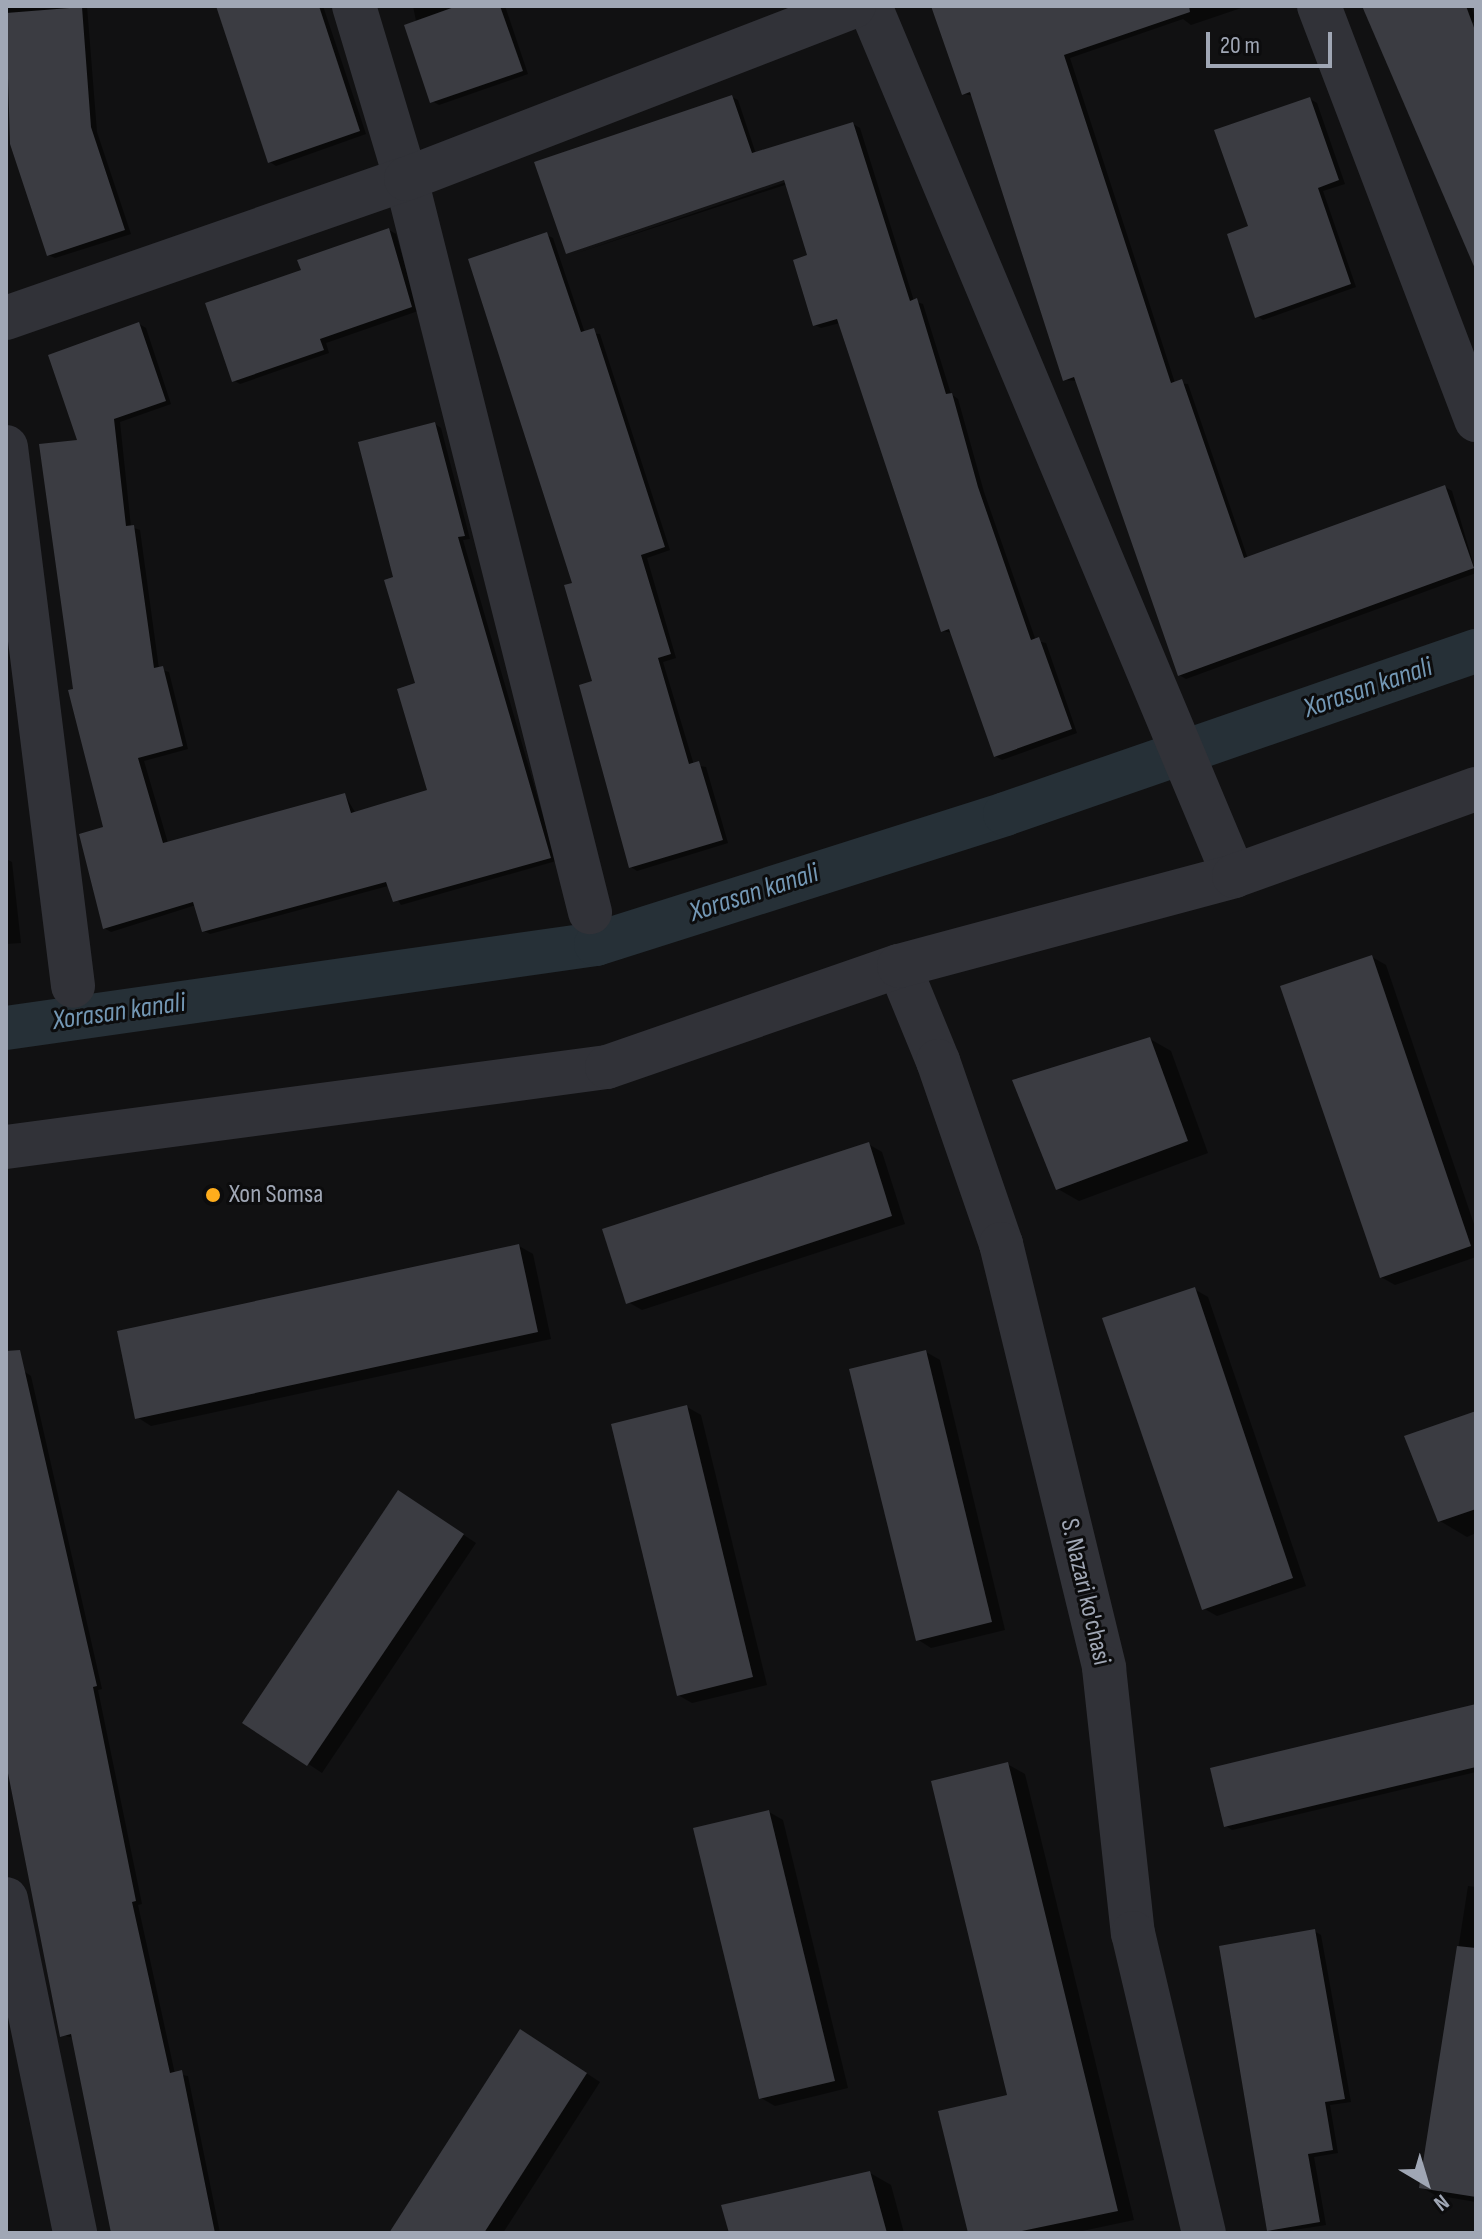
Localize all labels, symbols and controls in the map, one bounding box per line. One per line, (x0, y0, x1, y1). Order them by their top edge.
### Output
scale bar (1210, 16, 1336, 66)
text: 20 m (1220, 31, 1260, 60)
water label: Xorasan kanali (1299, 650, 1437, 726)
water label: Xorasan kanali (685, 856, 823, 930)
water label: Xorasan kanali (51, 986, 187, 1038)
place label: Xon Somsa (229, 1179, 323, 1211)
marker: Xon Somsa (204, 1186, 222, 1204)
street label: S. Nazari ko'chasi (1053, 1516, 1117, 1668)
north arrow (1386, 2143, 1466, 2223)
text: N (1428, 2188, 1454, 2217)

